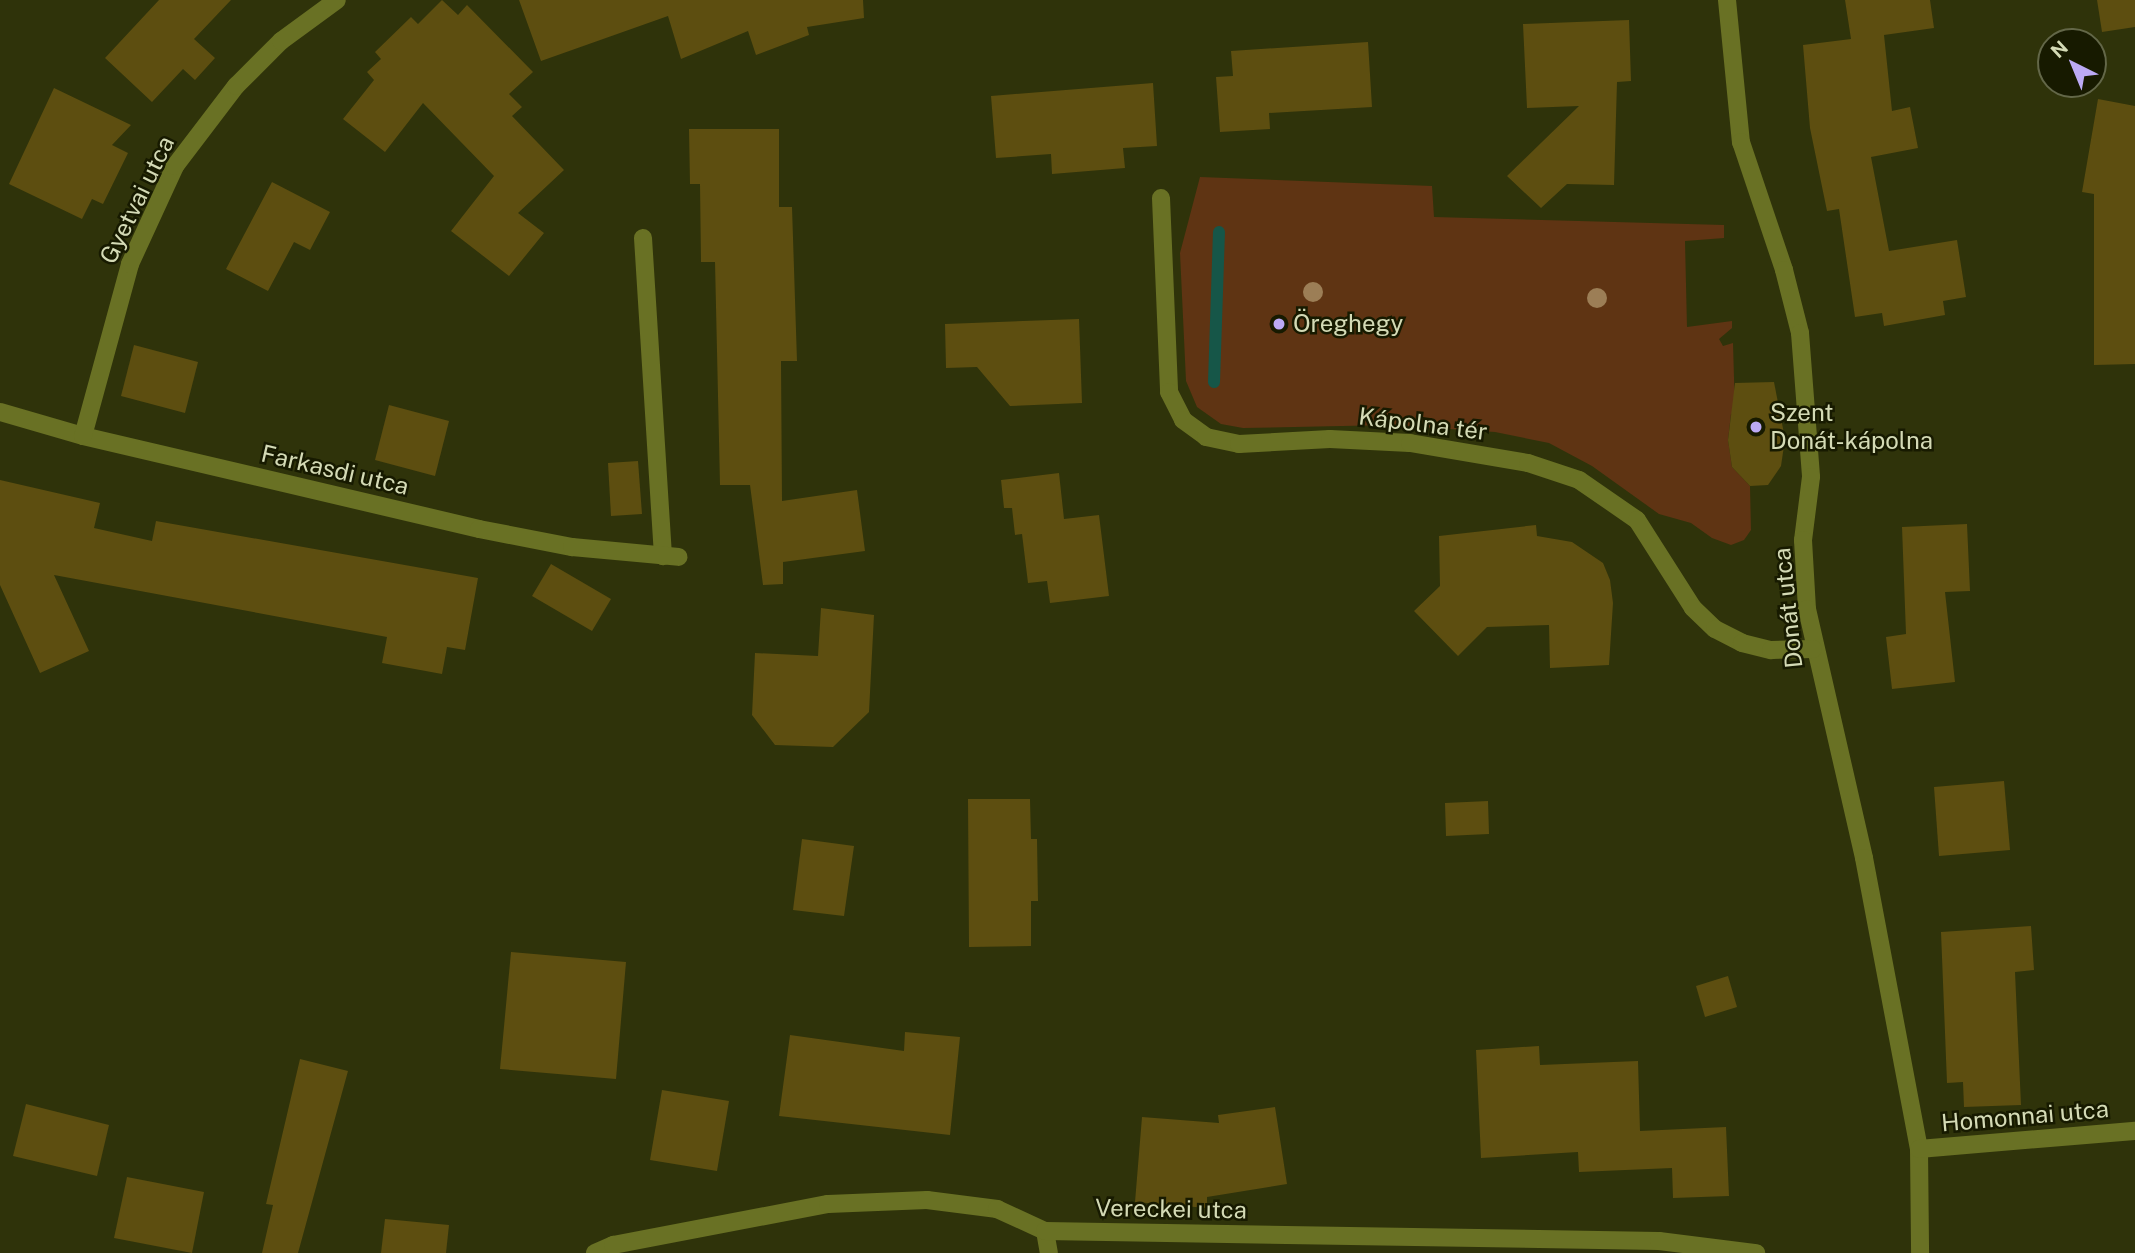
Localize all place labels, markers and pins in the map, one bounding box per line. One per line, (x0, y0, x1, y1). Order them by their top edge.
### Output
place label: Öreghegy (1293, 310, 1403, 338)
marker: Öreghegy (1271, 316, 1287, 332)
place label: Szent Donát-kápolna (1770, 399, 1933, 455)
marker: Szent Donát-kápolna (1748, 419, 1764, 435)

